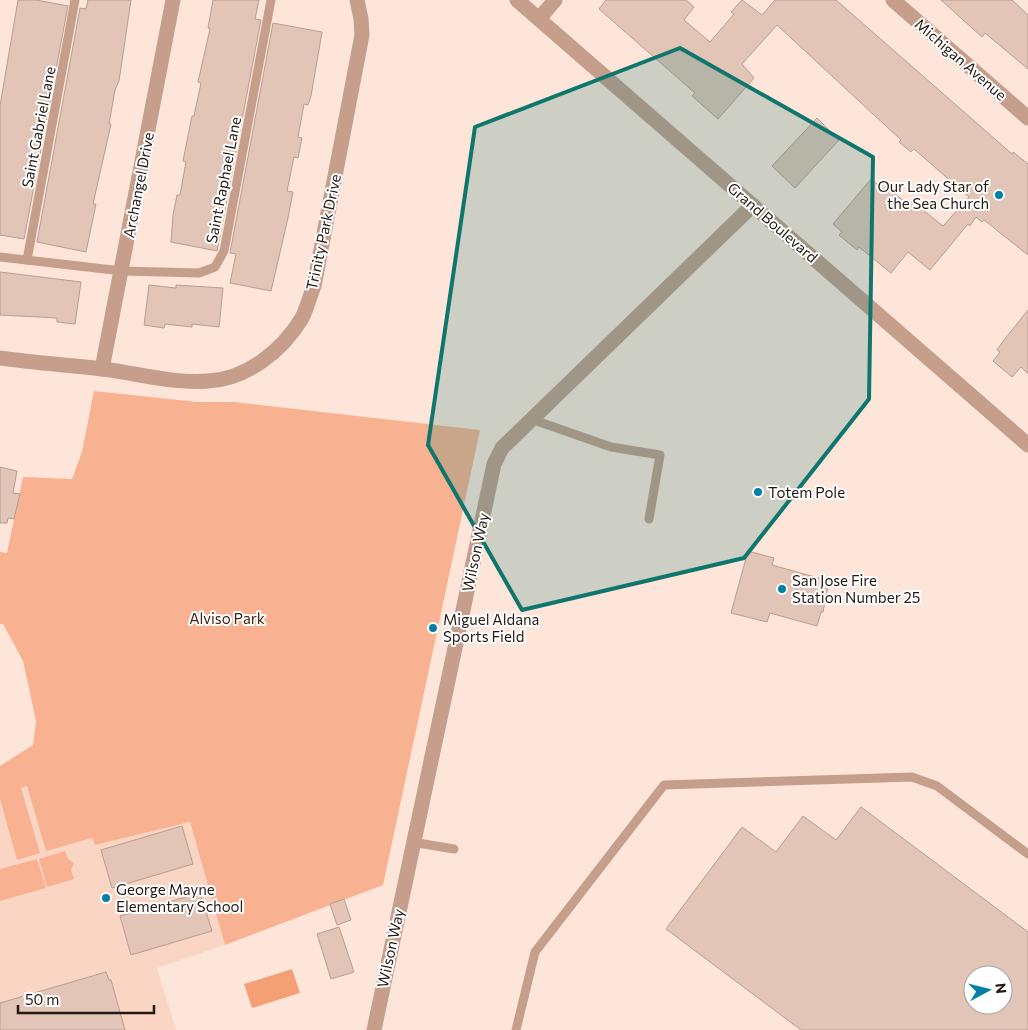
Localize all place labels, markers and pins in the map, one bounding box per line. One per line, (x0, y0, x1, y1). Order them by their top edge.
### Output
place label: Our Lady Star of the Sea Church (877, 177, 989, 212)
marker: Our Lady Star of the Sea Church (993, 189, 1005, 201)
place label: Totem Pole (768, 483, 845, 501)
marker: Totem Pole (752, 486, 764, 498)
place label: San Jose Fire Station Number 25 (792, 571, 920, 606)
marker: San Jose Fire Station Number 25 (776, 583, 788, 595)
place label: Miguel Aldana Sports Field (443, 610, 539, 645)
marker: Miguel Aldana Sports Field (427, 622, 439, 634)
place label: George Mayne Elementary School (116, 880, 243, 915)
marker: George Mayne Elementary School (100, 892, 112, 904)

